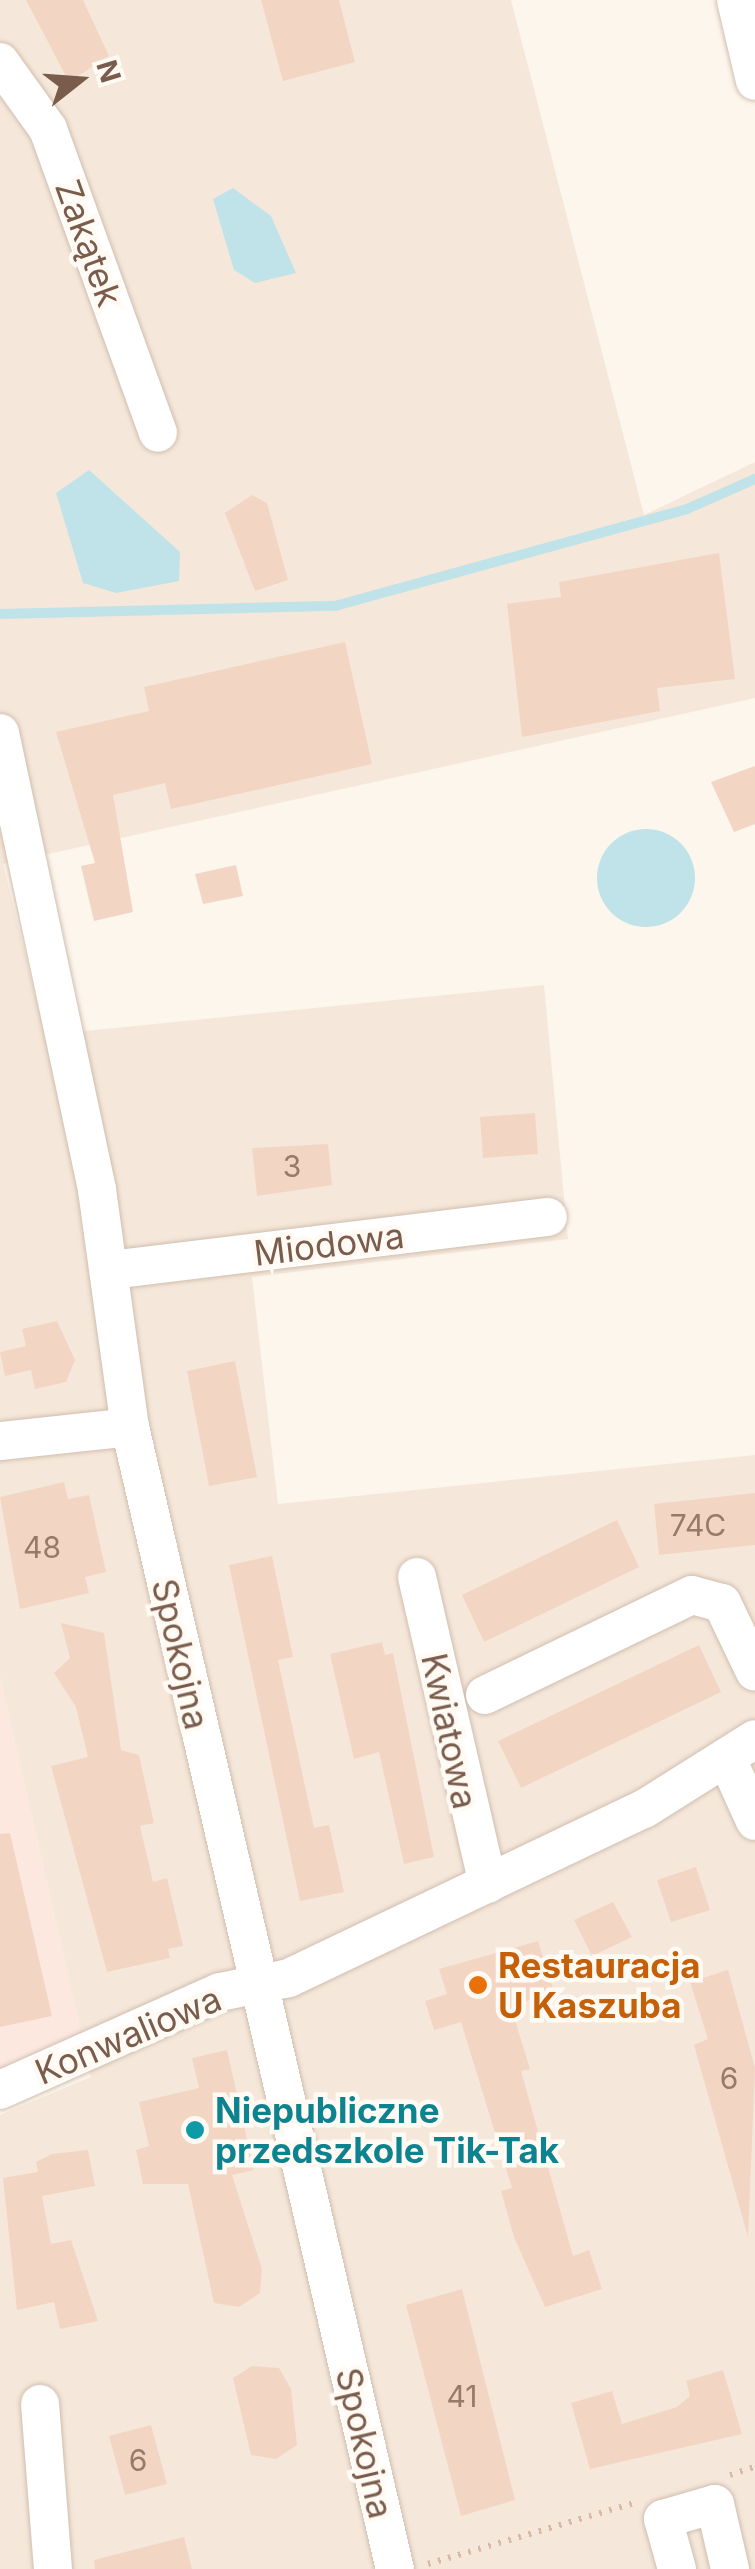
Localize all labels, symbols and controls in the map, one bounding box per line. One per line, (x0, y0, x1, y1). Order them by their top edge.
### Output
north arrow (30, 30, 130, 130)
text: N (89, 56, 128, 86)
street label: Zakątek (47, 174, 131, 312)
house number: 3 (283, 1148, 301, 1184)
street label: Miodowa (251, 1214, 407, 1274)
house number: 74C (670, 1507, 726, 1543)
house number: 48 (23, 1529, 61, 1565)
street label: Spokojna (143, 1575, 219, 1733)
street label: Kwiatowa (413, 1649, 487, 1813)
place label: Restauracja U Kaszuba (498, 1944, 701, 2026)
marker: Restauracja U Kaszuba (467, 1974, 489, 1996)
street label: Konwaliowa (29, 1977, 227, 2093)
house number: 6 (720, 2060, 738, 2096)
place label: Niepubliczne przedszkole Tik-Tak (215, 2089, 559, 2171)
marker: Niepubliczne przedszkole Tik-Tak (184, 2119, 206, 2141)
street label: Spokojna (327, 2364, 403, 2522)
house number: 41 (447, 2378, 477, 2414)
house number: 6 (129, 2442, 147, 2478)

